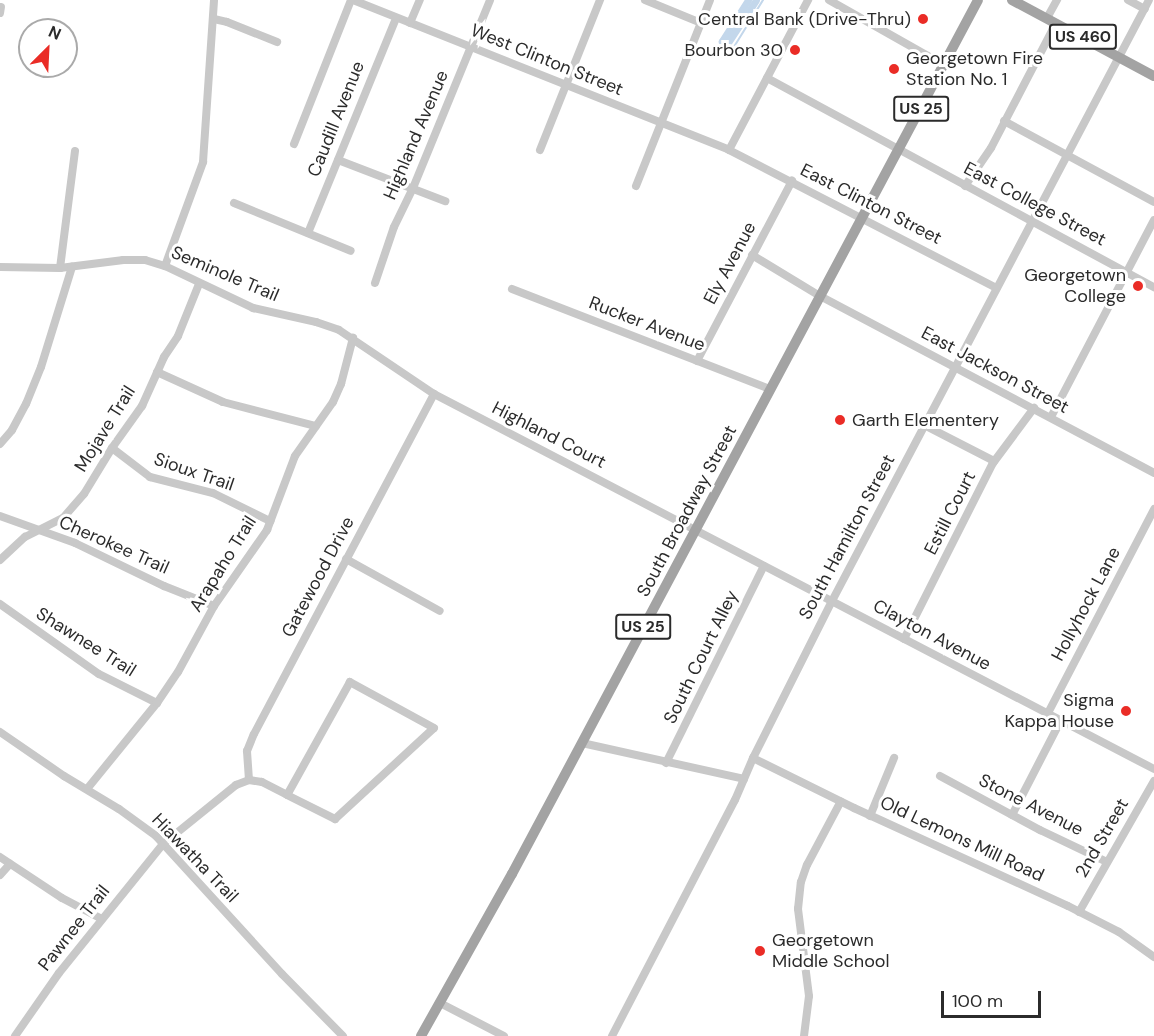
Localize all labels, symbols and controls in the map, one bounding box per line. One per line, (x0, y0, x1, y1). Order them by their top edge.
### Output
place label: Central Bank (Drive-Thru) (698, 8, 911, 30)
marker: Central Bank (Drive-Thru) (916, 12, 930, 26)
north arrow (18, 18, 78, 78)
street label: West Clinton Street (468, 20, 626, 100)
text: N (45, 21, 64, 45)
road number: US 460 (1048, 24, 1118, 50)
place label: Bourbon 30 (684, 39, 783, 61)
marker: Bourbon 30 (788, 43, 802, 57)
place label: Georgetown Fire Station No. 1 (906, 48, 1043, 90)
street label: Caudill Avenue (303, 58, 369, 180)
marker: Georgetown Fire Station No. 1 (887, 62, 901, 76)
street label: Highland Avenue (379, 67, 453, 203)
road number: US 25 (892, 96, 950, 122)
street label: East College Street (960, 157, 1110, 251)
street label: East Clinton Street (797, 159, 945, 249)
street label: Ely Avenue (699, 218, 761, 308)
street label: Seminole Trail (168, 242, 282, 306)
place label: Georgetown College (1024, 265, 1126, 308)
marker: Georgetown College (1131, 279, 1145, 293)
street label: Rucker Avenue (586, 292, 708, 356)
street label: East Jackson Street (918, 322, 1072, 418)
street label: Mojave Trail (70, 382, 140, 476)
street label: Highland Court (489, 397, 609, 473)
place label: Garth Elementery (852, 409, 999, 431)
marker: Garth Elementery (833, 413, 847, 427)
street label: South Broadway Street (633, 421, 741, 601)
street label: Sioux Trail (151, 448, 237, 496)
street label: South Hamilton Street (794, 451, 900, 623)
street label: Estill Court (920, 468, 980, 558)
street label: Cherokee Trail (56, 511, 172, 579)
street label: Arapaho Trail (185, 512, 261, 616)
street label: Gatewood Drive (277, 513, 359, 641)
street label: Hollyhock Lane (1047, 543, 1125, 665)
street label: South Court Alley (659, 587, 743, 727)
street label: Clayton Avenue (869, 595, 995, 675)
street label: Shawnee Trail (32, 603, 140, 681)
road number: US 25 (614, 614, 672, 640)
place label: Sigma Kappa House (1004, 690, 1114, 732)
marker: Sigma Kappa House (1119, 704, 1133, 718)
street label: Stone Avenue (975, 769, 1087, 841)
street label: Old Lemons Mill Road (877, 792, 1047, 886)
street label: 2nd Street (1071, 795, 1133, 881)
street label: Hiawatha Trail (147, 809, 243, 907)
street label: Pawnee Trail (34, 881, 114, 975)
place label: Georgetown Middle School (772, 930, 890, 972)
marker: Georgetown Middle School (753, 944, 767, 958)
scale bar (944, 979, 1044, 1017)
text: 100 m (952, 989, 1003, 1013)

